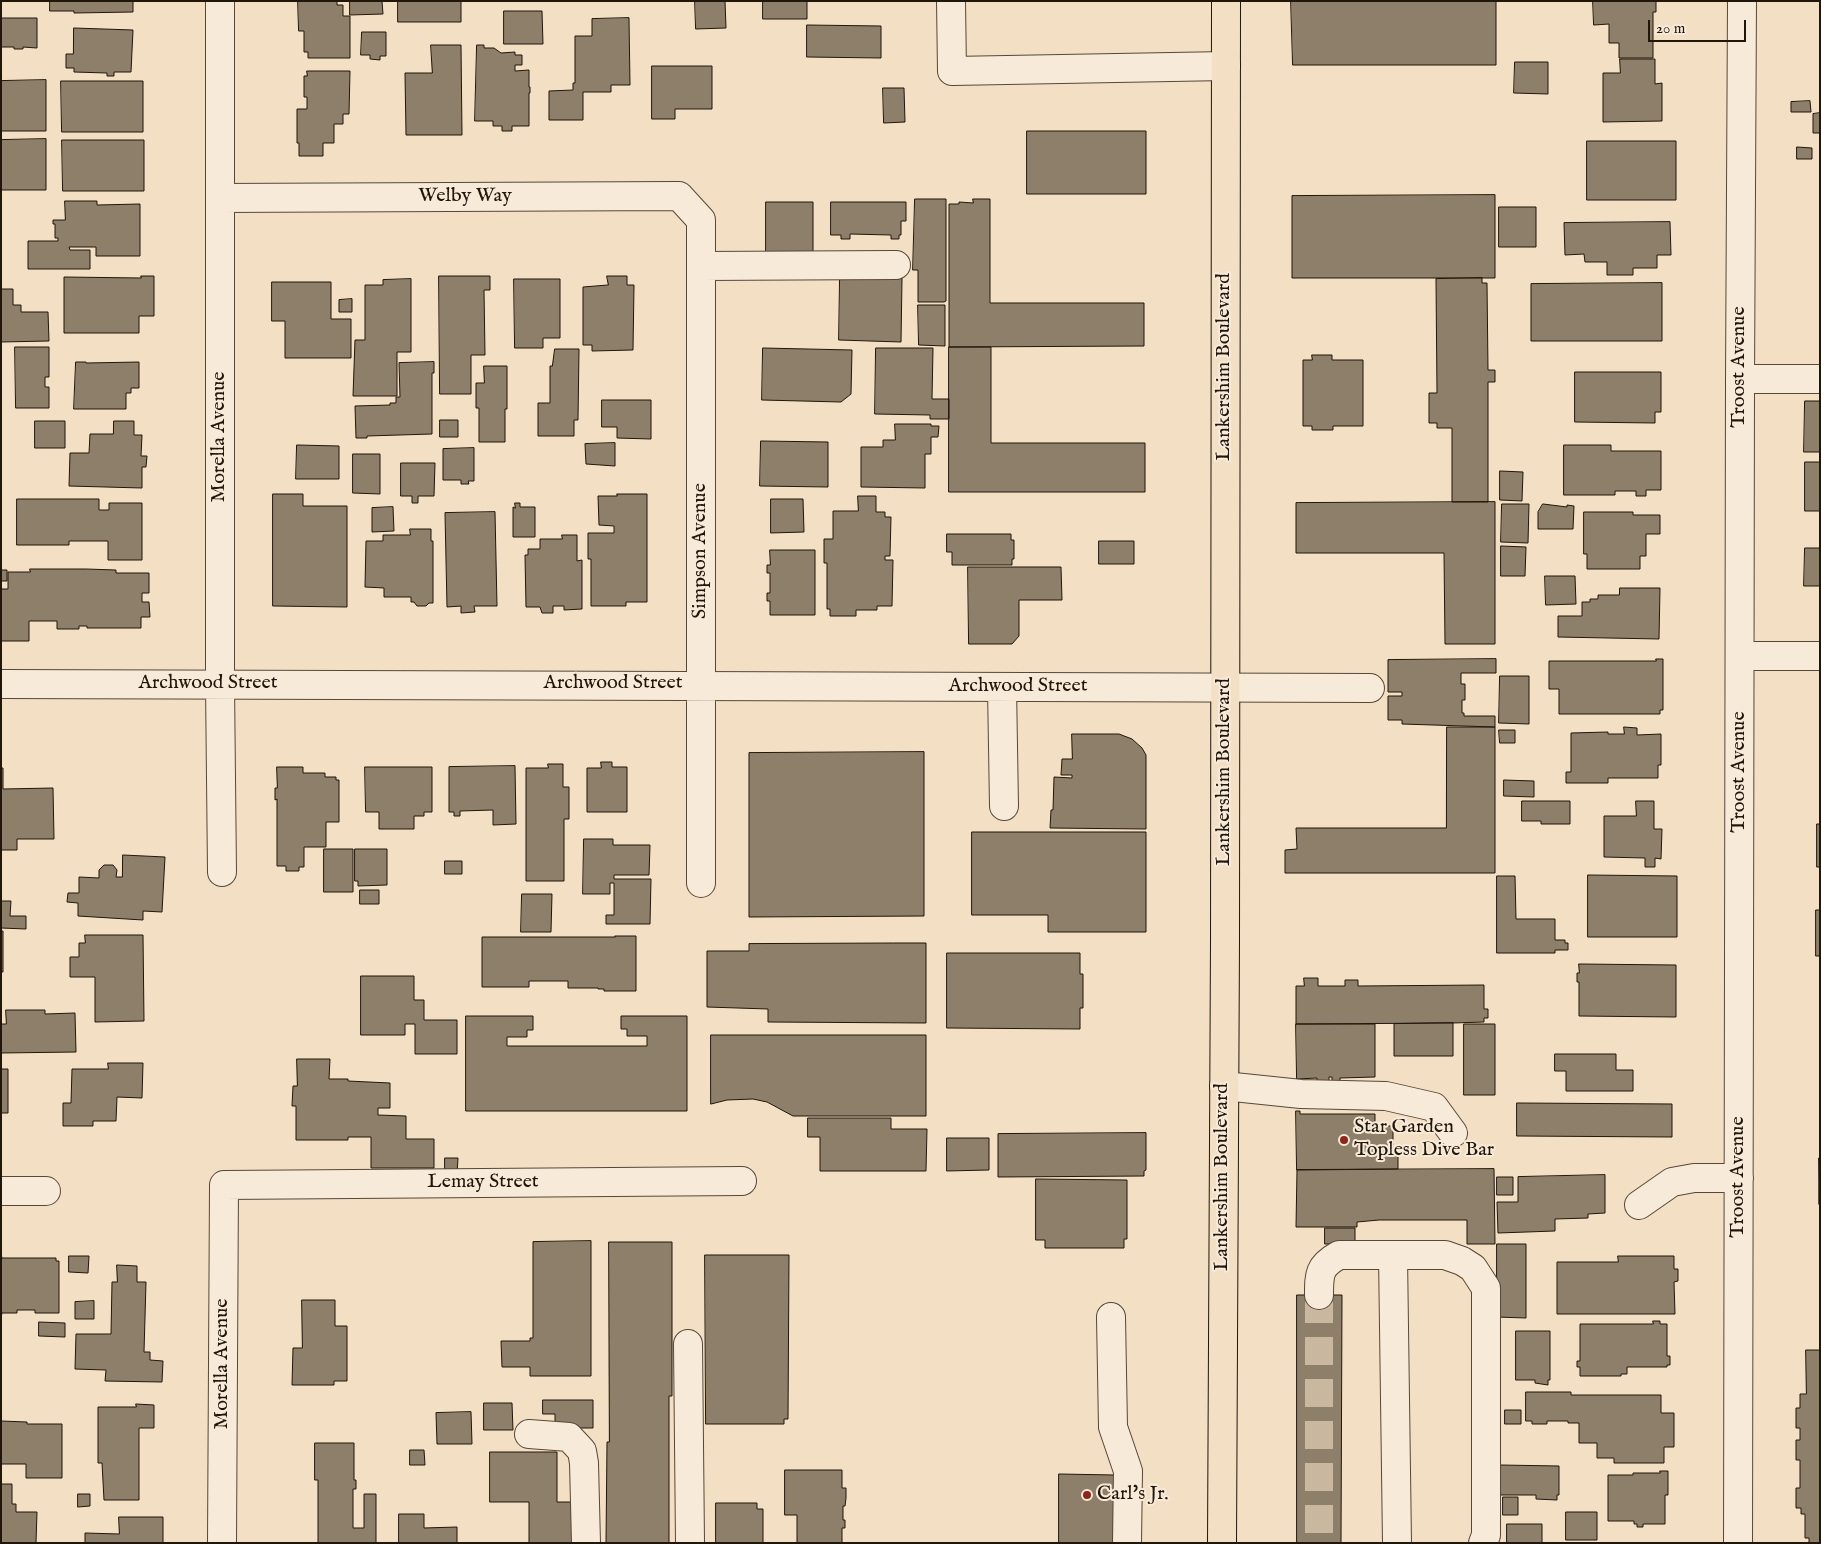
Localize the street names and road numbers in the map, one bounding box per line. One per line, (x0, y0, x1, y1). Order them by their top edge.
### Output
street label: Welby Way (418, 185, 512, 209)
street label: Lankershim Boulevard (1213, 273, 1237, 461)
street label: Troost Avenue (1728, 306, 1752, 428)
street label: Morella Avenue (208, 372, 232, 502)
street label: Simpson Avenue (689, 483, 713, 619)
street label: Archwood Street (138, 672, 278, 696)
street label: Archwood Street (543, 672, 683, 696)
street label: Archwood Street (948, 675, 1088, 699)
street label: Lankershim Boulevard (1213, 678, 1237, 866)
street label: Troost Avenue (1728, 711, 1752, 833)
street label: Lankershim Boulevard (1211, 1083, 1235, 1271)
street label: Troost Avenue (1727, 1116, 1751, 1238)
street label: Lemay Street (427, 1171, 539, 1195)
street label: Morella Avenue (211, 1299, 235, 1429)

